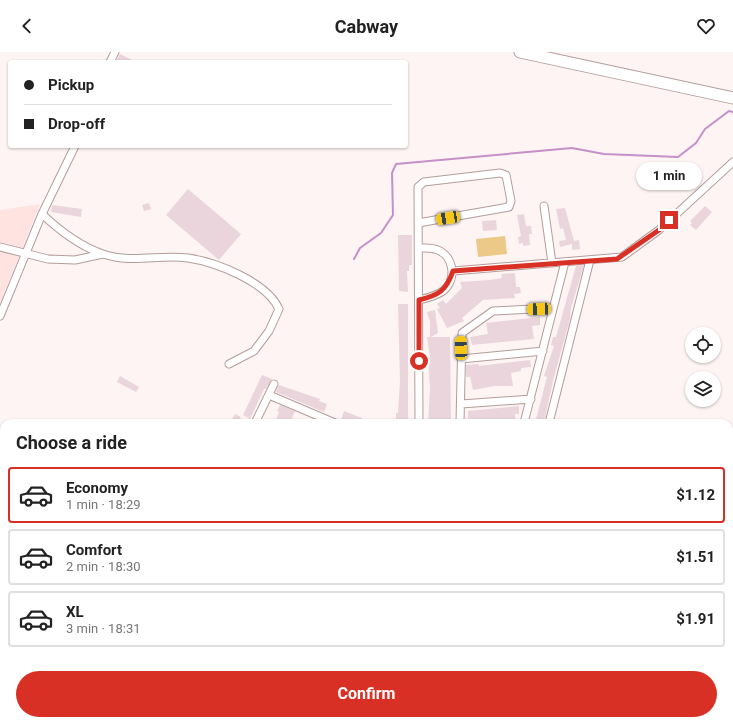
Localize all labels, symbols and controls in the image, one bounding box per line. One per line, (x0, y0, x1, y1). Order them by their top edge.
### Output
icon: back (16, 15, 38, 37)
icon: heart (695, 15, 717, 37)
text: Cabway (335, 16, 398, 37)
text: Pickup (48, 76, 94, 94)
text: Drop-off (48, 115, 105, 133)
callout: 1 min (636, 162, 702, 190)
text: 1 min (653, 168, 685, 183)
car (435, 210, 461, 226)
route end (660, 211, 678, 229)
car (527, 303, 551, 315)
map controls (685, 327, 721, 407)
button: locate (685, 327, 721, 363)
car (455, 336, 467, 360)
route start (410, 352, 428, 370)
button: layers (685, 371, 721, 407)
text: Choose a ride (16, 432, 127, 453)
icon: car (18, 477, 54, 513)
text: Economy (66, 479, 128, 497)
text: $1.12 (676, 486, 715, 504)
text: 1 min · 18:29 (66, 497, 141, 512)
icon: car (18, 539, 54, 575)
text: Comfort (66, 541, 122, 559)
text: $1.51 (676, 548, 715, 566)
text: 2 min · 18:30 (66, 559, 141, 574)
icon: car (18, 601, 54, 637)
text: XL (66, 603, 84, 621)
text: $1.91 (676, 610, 715, 628)
text: 3 min · 18:31 (66, 621, 141, 636)
button: Confirm (16, 671, 717, 717)

